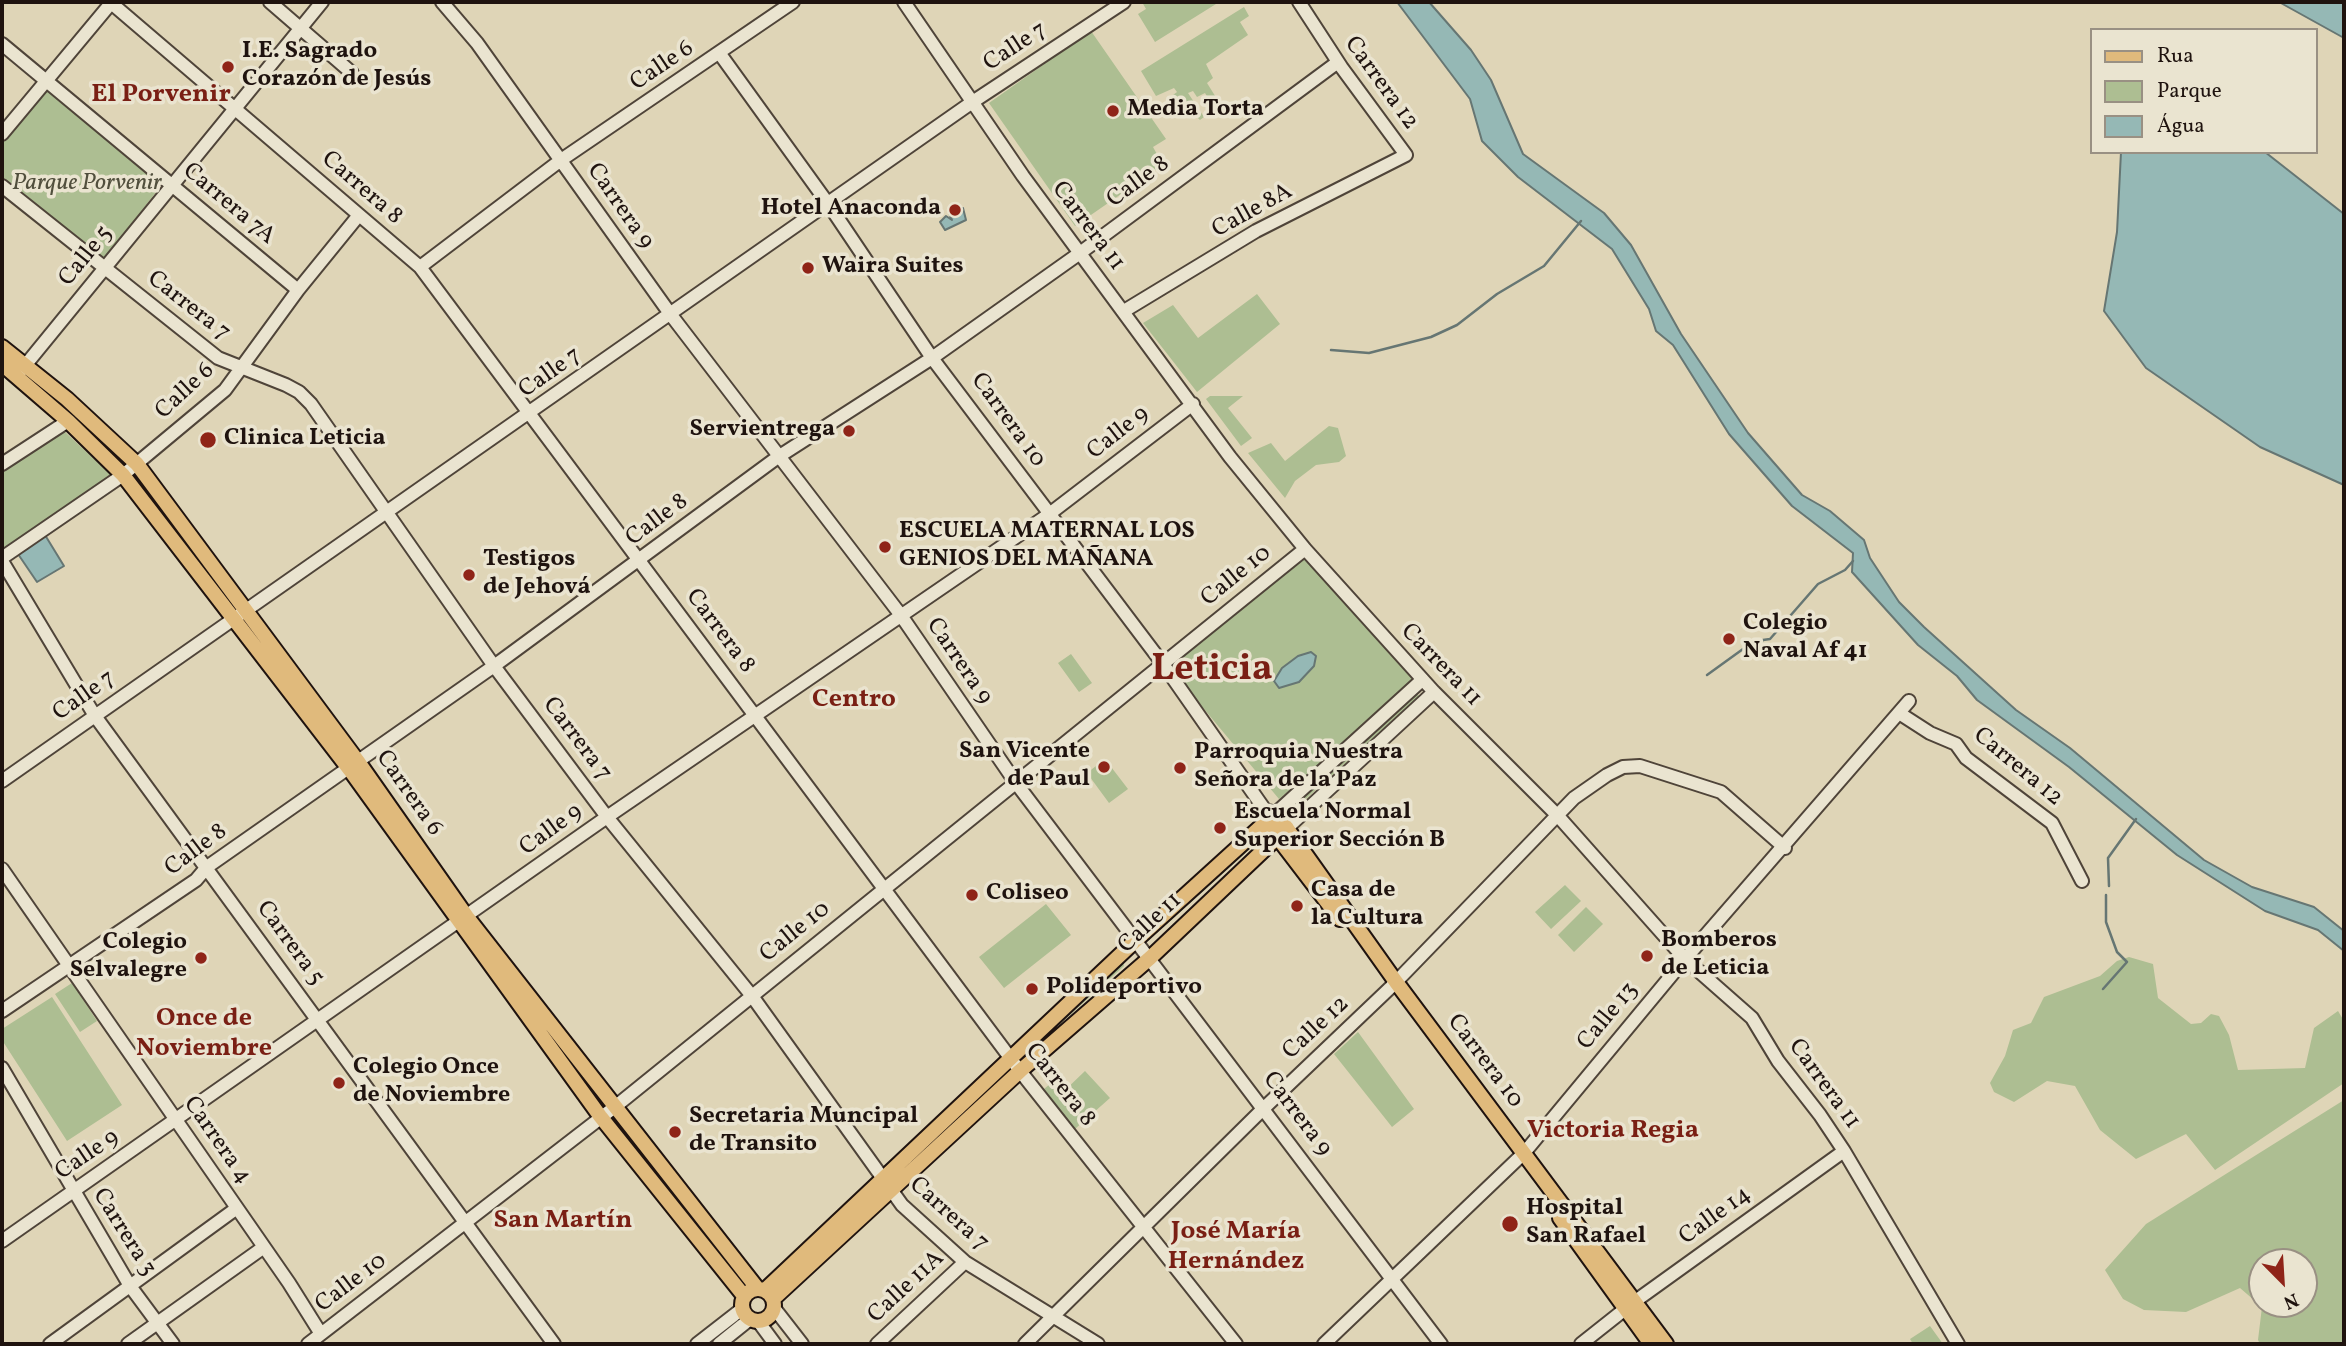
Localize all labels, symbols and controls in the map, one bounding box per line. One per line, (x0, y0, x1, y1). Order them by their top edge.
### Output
street label: Calle 7 (979, 17, 1053, 79)
legend (2090, 28, 2318, 154)
street label: Carrera 12 (1337, 32, 1423, 136)
street label: Calle 6 (626, 35, 700, 99)
place label: I.E. Sagrado Corazón de Jesús (242, 39, 431, 95)
text: Rua (2157, 42, 2194, 71)
marker: I.E. Sagrado Corazón de Jesús (220, 59, 236, 75)
text: Parque (2157, 77, 2222, 106)
district label: El Porvenir (91, 80, 231, 112)
place label: Media Torta (1127, 97, 1264, 125)
marker: Media Torta (1105, 103, 1121, 119)
text: Água (2157, 112, 2205, 141)
street label: Carrera 8 (315, 146, 407, 232)
street label: Calle 8 (1102, 151, 1176, 215)
street label: Carrera 7A (176, 158, 280, 252)
street label: Carrera 9 (579, 158, 659, 256)
park label: Parque Porvenir (12, 171, 162, 199)
street label: Carrera 11 (1044, 177, 1130, 277)
street label: Calle 8A (1208, 178, 1298, 246)
place label: Hotel Anaconda (761, 196, 941, 224)
marker: Hotel Anaconda (947, 202, 963, 218)
street label: Calle 5 (54, 221, 120, 293)
place label: Waira Suites (822, 254, 964, 282)
marker: Waira Suites (800, 260, 816, 276)
street label: Carrera 7 (141, 266, 235, 348)
street label: Calle 7 (514, 342, 588, 406)
street label: Calle 6 (150, 357, 222, 427)
street label: Carrera 10 (963, 368, 1051, 474)
street label: Calle 9 (1082, 401, 1156, 467)
place label: Servientrega (690, 417, 835, 445)
marker: Servientrega (841, 423, 857, 439)
place label: Clinica Leticia (224, 426, 386, 454)
marker: Clinica Leticia (198, 430, 218, 450)
street label: Calle 8 (621, 488, 695, 554)
place label: ESCUELA MATERNAL LOS GENIOS DEL MAÑANA (899, 519, 1195, 575)
marker: ESCUELA MATERNAL LOS GENIOS DEL MAÑANA (877, 539, 893, 555)
street label: Calle 10 (1196, 540, 1278, 614)
place label: Testigos de Jehová (483, 547, 590, 603)
marker: Testigos de Jehová (461, 567, 477, 583)
street label: Carrera 8 (678, 584, 760, 680)
place label: Colegio Naval Af 41 (1743, 611, 1867, 667)
street label: Carrera 9 (919, 613, 997, 711)
street label: Carrera 11 (1393, 618, 1487, 714)
marker: Colegio Naval Af 41 (1721, 631, 1737, 647)
district label: Leticia (1151, 649, 1273, 695)
street label: Calle 7 (48, 665, 122, 729)
district label: Centro (812, 685, 896, 717)
street label: Carrera 7 (535, 692, 617, 788)
street label: Carrera 12 (1966, 722, 2068, 814)
place label: San Vicente de Paul (959, 739, 1090, 795)
place label: Parroquia Nuestra Señora de la Paz (1194, 740, 1403, 796)
street label: Carrera 6 (368, 746, 448, 842)
marker: San Vicente de Paul (1096, 759, 1112, 775)
marker: Parroquia Nuestra Señora de la Paz (1172, 760, 1188, 776)
street label: Calle 9 (515, 799, 589, 863)
place label: Escuela Normal Superior Sección B (1234, 800, 1445, 856)
street label: Calle 8 (160, 818, 234, 884)
marker: Escuela Normal Superior Sección B (1212, 820, 1228, 836)
place label: Casa de la Cultura (1311, 878, 1423, 934)
place label: Coliseo (986, 881, 1069, 909)
marker: Coliseo (964, 887, 980, 903)
street label: Calle 11 (1113, 887, 1189, 961)
street label: Carrera 5 (249, 896, 329, 992)
street label: Calle 10 (755, 896, 837, 970)
marker: Casa de la Cultura (1289, 898, 1305, 914)
place label: Bomberos de Leticia (1661, 928, 1777, 984)
place label: Colegio Selvalegre (70, 930, 187, 986)
marker: Bomberos de Leticia (1639, 948, 1655, 964)
marker: Colegio Selvalegre (193, 950, 209, 966)
place label: Polideportivo (1046, 975, 1202, 1003)
street label: Calle 13 (1572, 977, 1646, 1057)
marker: Polideportivo (1024, 981, 1040, 997)
street label: Calle 12 (1278, 991, 1356, 1067)
district label: Once de Noviembre (136, 1004, 272, 1066)
street label: Carrera 10 (1440, 1010, 1528, 1114)
street label: Carrera 11 (1781, 1034, 1865, 1136)
street label: Carrera 8 (1017, 1038, 1101, 1134)
place label: Colegio Once de Noviembre (353, 1055, 510, 1111)
street label: Carrera 9 (1255, 1067, 1337, 1163)
marker: Colegio Once de Noviembre (331, 1075, 347, 1091)
street label: Carrera 4 (175, 1092, 257, 1190)
place label: Secretaria Muncipal de Transito (689, 1104, 918, 1160)
district label: Victoria Regia (1527, 1116, 1699, 1148)
street label: Calle 9 (51, 1124, 125, 1188)
marker: Secretaria Muncipal de Transito (667, 1124, 683, 1140)
street label: Carrera 7 (902, 1172, 994, 1258)
street label: Calle 14 (1674, 1181, 1758, 1253)
street label: Carrera 3 (85, 1184, 161, 1282)
place label: Hospital San Rafael (1526, 1196, 1646, 1252)
district label: San Martín (494, 1206, 632, 1238)
marker: Hospital San Rafael (1500, 1214, 1520, 1234)
district label: José María Hernández (1168, 1217, 1304, 1278)
street label: Calle 11A (863, 1246, 951, 1330)
street label: Calle 10 (311, 1248, 393, 1320)
north arrow (2248, 1248, 2318, 1318)
text: N (2279, 1286, 2302, 1315)

